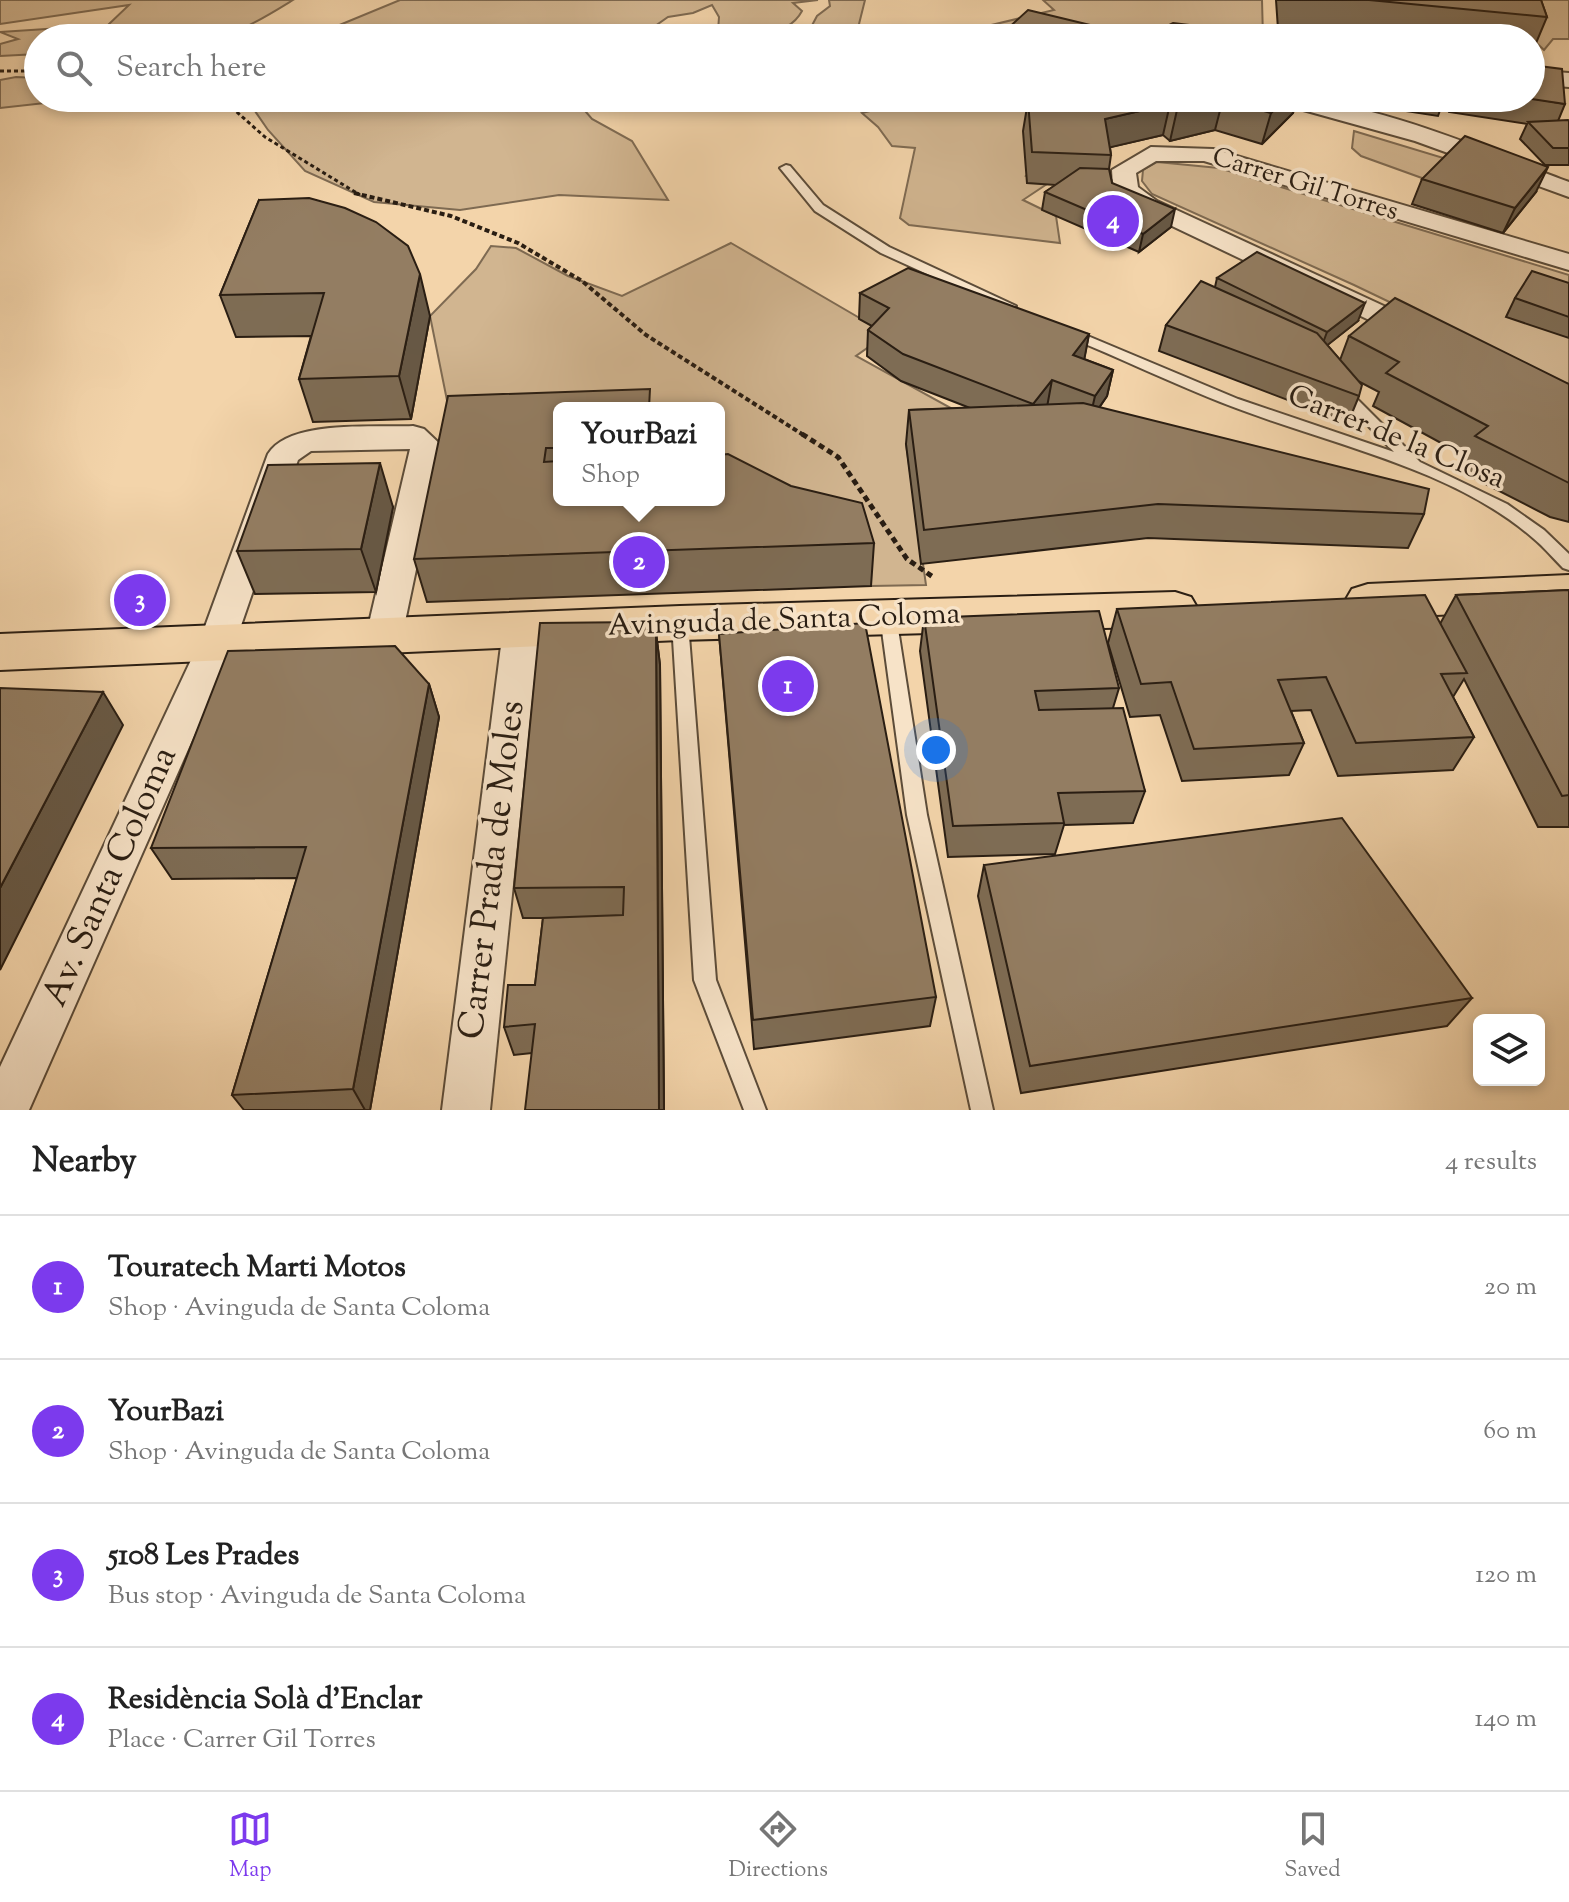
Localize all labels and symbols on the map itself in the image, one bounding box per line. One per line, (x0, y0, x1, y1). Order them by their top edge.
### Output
street label: Carrer Gil Torres (1207, 139, 1403, 231)
pin: 4 (1087, 191, 1139, 251)
street label: Carrer de la Closa (1281, 375, 1511, 501)
pin: 2 (613, 532, 665, 592)
pin: 3 (114, 570, 166, 630)
street label: Avinguda de Santa Coloma (607, 593, 961, 649)
pin: 1 (762, 656, 814, 716)
street label: Carrer Prada de Moles (446, 698, 540, 1042)
your location (916, 730, 956, 770)
street label: Av. Santa Coloma (30, 739, 192, 1015)

